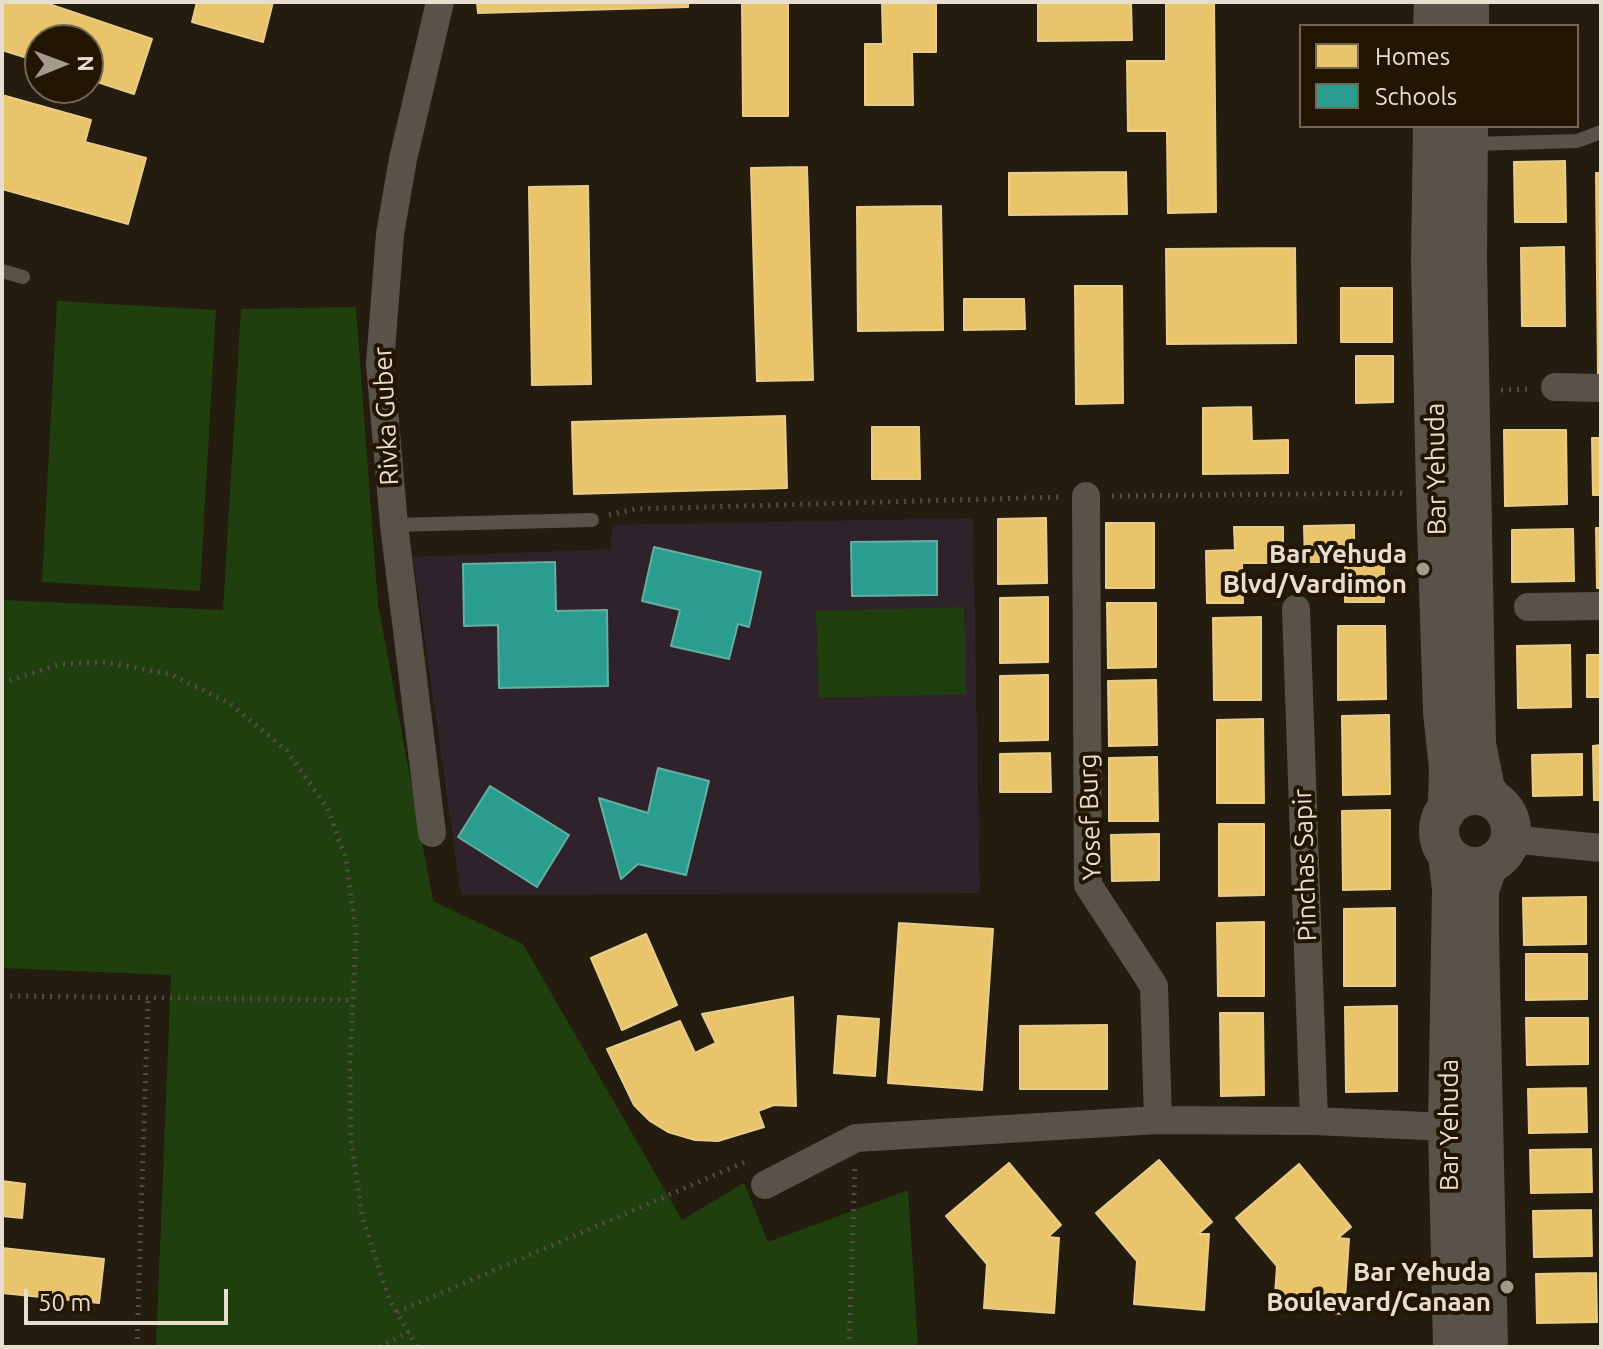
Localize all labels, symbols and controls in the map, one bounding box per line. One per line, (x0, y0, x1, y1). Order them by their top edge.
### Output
north arrow (24, 24, 104, 104)
legend (1299, 24, 1579, 128)
text: Homes (1375, 43, 1450, 70)
text: N (74, 55, 99, 72)
text: Schools (1375, 83, 1457, 110)
street label: Rivka Guber (367, 346, 405, 486)
street label: Bar Yehuda (1419, 403, 1453, 535)
place label: Bar Yehuda Blvd/Vardimon (1223, 538, 1407, 600)
marker: Bar Yehuda Blvd/Vardimon (1414, 560, 1432, 578)
street label: Yosef Burg (1072, 753, 1108, 881)
street label: Pinchas Sapir (1287, 788, 1323, 942)
street label: Bar Yehuda (1433, 1059, 1465, 1191)
place label: Bar Yehuda Boulevard/Canaan (1266, 1256, 1491, 1318)
scale bar (28, 1273, 232, 1323)
marker: Bar Yehuda Boulevard/Canaan (1498, 1278, 1516, 1296)
text: 50 m (38, 1289, 91, 1316)

